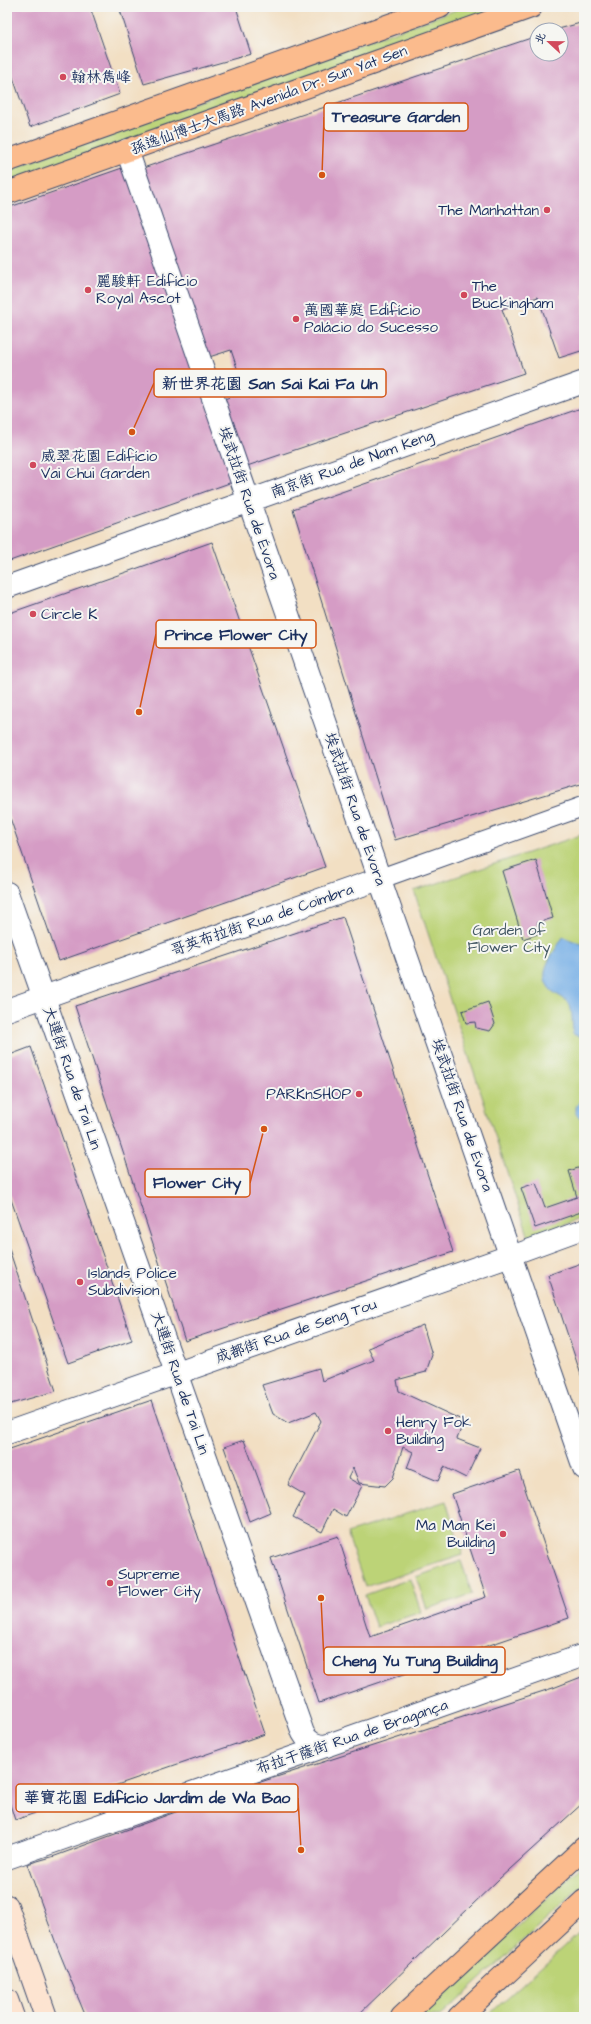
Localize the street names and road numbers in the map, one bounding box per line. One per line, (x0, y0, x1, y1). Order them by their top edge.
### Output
street label: 孫逸仙博士大馬路 Avenida Dr. Sun Yat Sen (128, 40, 410, 160)
street label: 埃武拉街 Rua de Évora (213, 424, 285, 583)
street label: 南京街 Rua de Nam Keng (268, 425, 437, 504)
street label: 埃武拉街 Rua de Évora (319, 730, 391, 889)
street label: 哥英布拉街 Rua de Coimbra (168, 879, 357, 961)
street label: 大連街 Rua de Tai Lin (38, 1004, 107, 1153)
street label: 埃武拉街 Rua de Évora (426, 1036, 498, 1195)
street label: 成都街 Rua de Seng Tou (213, 1293, 380, 1369)
street label: 大連街 Rua de Tai Lin (146, 1309, 215, 1458)
street label: 布拉干薩街 Rua de Bragança (253, 1694, 451, 1781)

